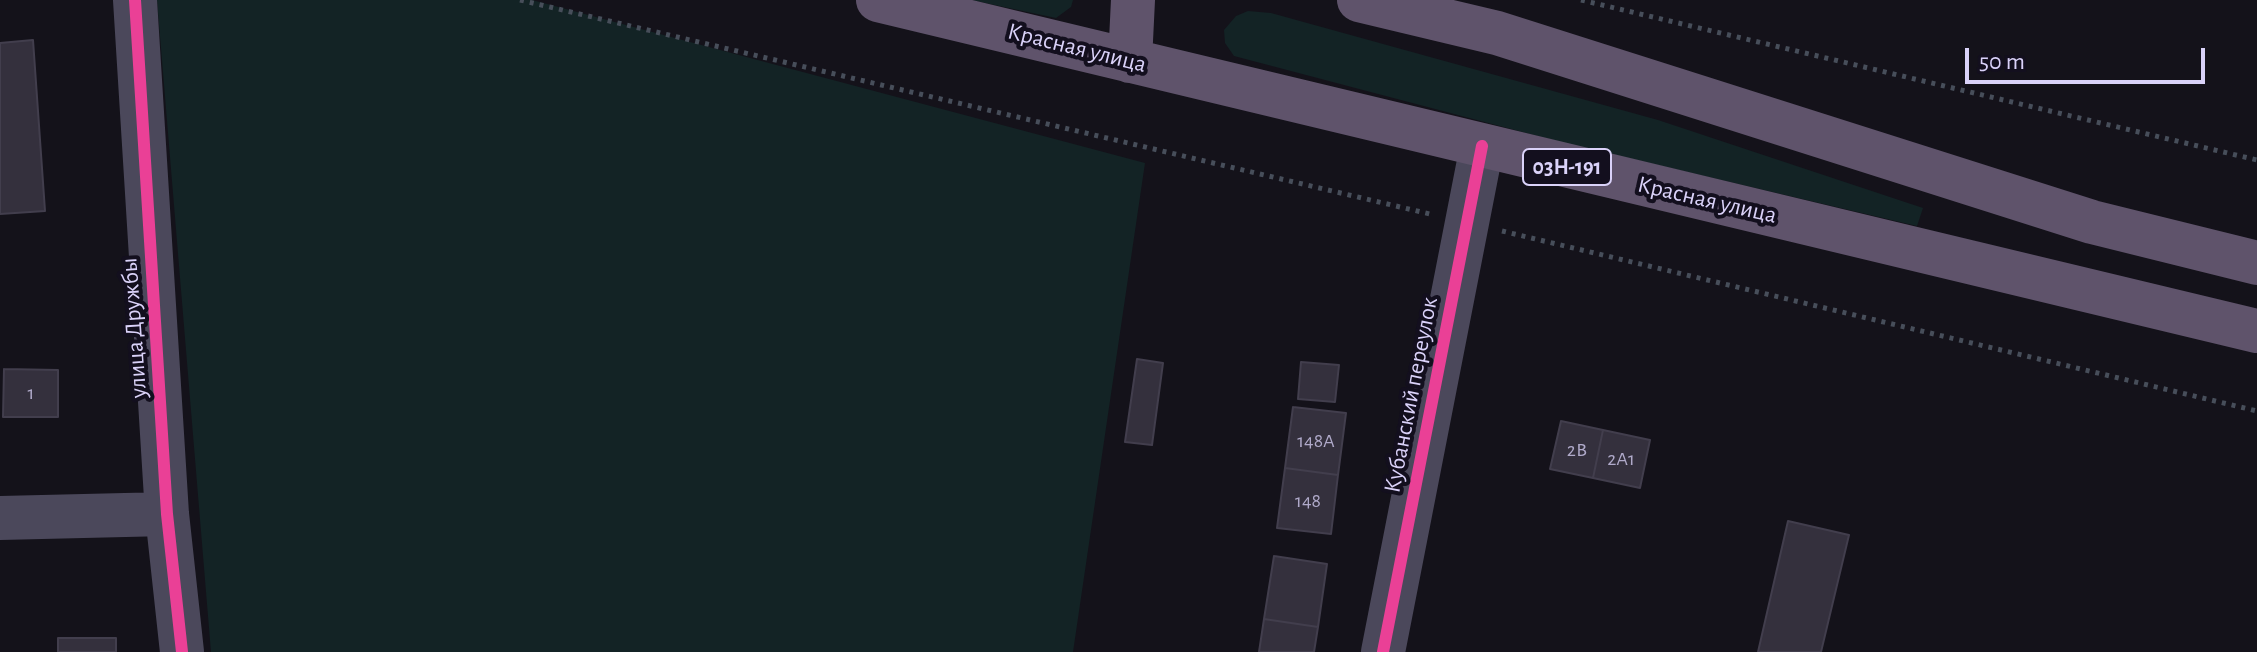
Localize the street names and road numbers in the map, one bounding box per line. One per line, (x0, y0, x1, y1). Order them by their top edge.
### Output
street label: Красная улица (1005, 17, 1149, 79)
road number: 03Н-191 (1523, 149, 1611, 185)
street label: Красная улица (1635, 170, 1779, 230)
street label: улица Дружбы (115, 257, 153, 399)
street label: Кубанский переулок (1378, 295, 1444, 495)

